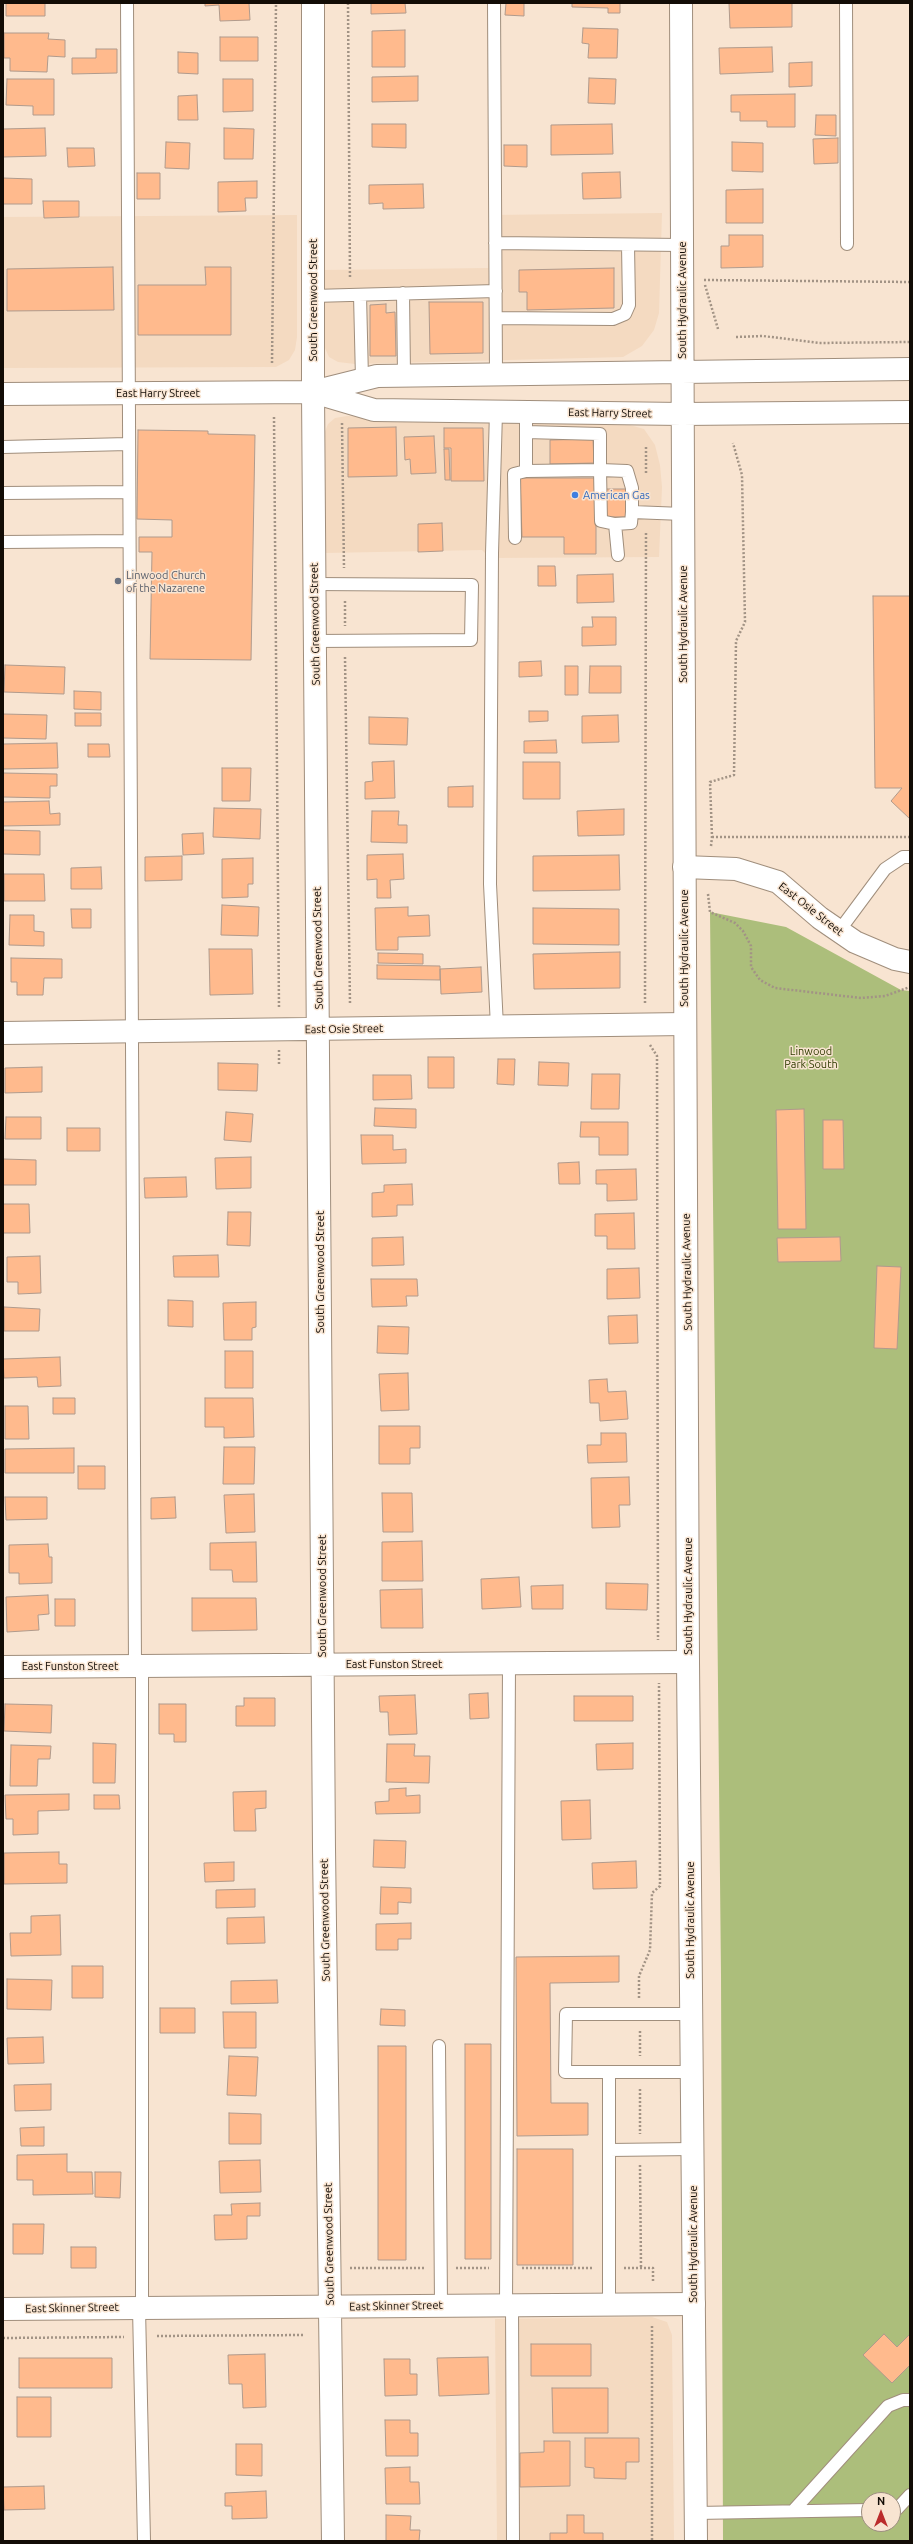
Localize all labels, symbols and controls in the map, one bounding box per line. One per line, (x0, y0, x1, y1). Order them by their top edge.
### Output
street label: South Greenwood Street (306, 239, 320, 361)
street label: South Hydraulic Avenue (675, 241, 689, 359)
street label: East Harry Street (116, 386, 200, 400)
street label: East Harry Street (568, 406, 652, 420)
place label: American Gas (583, 488, 650, 502)
marker: American Gas (570, 490, 580, 500)
street label: South Greenwood Street (307, 563, 323, 685)
street label: South Hydraulic Avenue (676, 565, 690, 683)
place label: Linwood Church of the Nazarene (126, 568, 206, 594)
marker: Linwood Church of the Nazarene (113, 576, 123, 586)
street label: East Osie Street (776, 880, 846, 938)
street label: South Greenwood Street (310, 887, 326, 1009)
street label: South Hydraulic Avenue (677, 889, 691, 1007)
street label: East Osie Street (305, 1022, 383, 1036)
park label: Linwood Park South (784, 1044, 838, 1070)
street label: South Greenwood Street (313, 1211, 327, 1333)
street label: South Hydraulic Avenue (679, 1213, 695, 1331)
street label: South Greenwood Street (315, 1535, 329, 1657)
street label: South Hydraulic Avenue (681, 1537, 695, 1655)
street label: East Funston Street (346, 1657, 442, 1671)
street label: East Funston Street (22, 1659, 118, 1673)
street label: South Greenwood Street (317, 1859, 333, 1981)
street label: South Hydraulic Avenue (683, 1861, 697, 1979)
street label: South Greenwood Street (321, 2183, 337, 2305)
street label: South Hydraulic Avenue (686, 2185, 700, 2303)
street label: East Skinner Street (349, 2299, 443, 2313)
street label: East Skinner Street (25, 2301, 119, 2315)
north arrow (861, 2492, 901, 2532)
text: N (877, 2495, 885, 2507)

